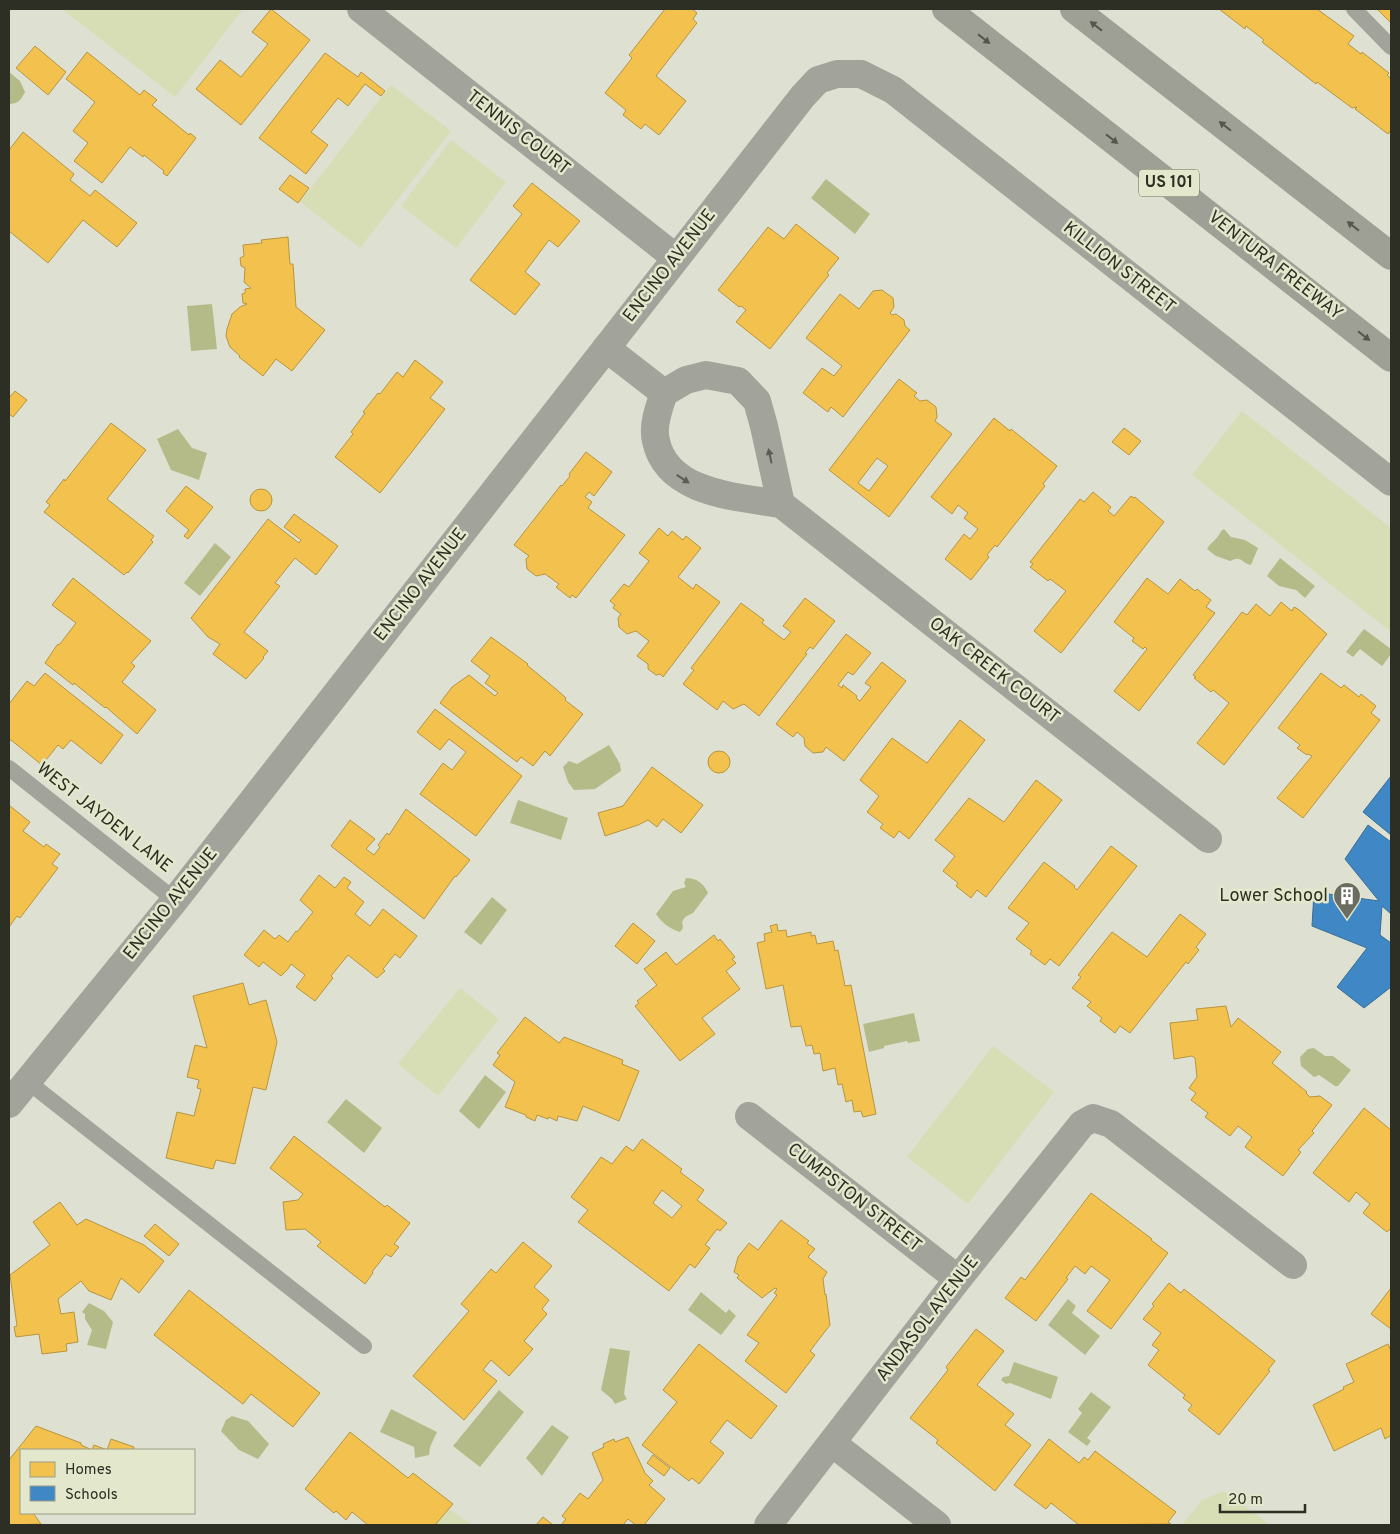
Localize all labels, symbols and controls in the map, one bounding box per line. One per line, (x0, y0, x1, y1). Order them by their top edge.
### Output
one-way arrow (1090, 21, 1103, 32)
one-way arrow (977, 33, 990, 44)
street label: TENNIS COURT (461, 85, 575, 181)
one-way arrow (1219, 121, 1232, 132)
one-way arrow (1105, 134, 1119, 144)
road number: US 101 (1139, 170, 1199, 197)
street label: ENCINO AVENUE (619, 205, 721, 327)
street label: VENTURA FREEWAY (1203, 206, 1347, 326)
street label: KILLION STREET (1058, 217, 1180, 319)
one-way arrow (1346, 221, 1360, 231)
one-way arrow (1357, 331, 1370, 342)
one-way arrow (766, 448, 774, 464)
one-way arrow (677, 474, 690, 484)
street label: ENCINO AVENUE (370, 524, 472, 646)
street label: OAK CREEK COURT (924, 613, 1064, 729)
street label: WEST JAYDEN LANE (31, 758, 177, 878)
street label: ENCINO AVENUE (119, 843, 223, 965)
building icon: Lower School (1332, 881, 1362, 920)
place label: Lower School (1219, 885, 1328, 908)
street label: CUMPSTON STREET (782, 1138, 926, 1258)
street label: ANDASOL AVENUE (872, 1251, 984, 1387)
legend (20, 1449, 195, 1514)
text: Homes (65, 1461, 112, 1480)
scale bar (1220, 1482, 1305, 1514)
text: Schools (65, 1486, 118, 1505)
text: 20 m (1228, 1491, 1263, 1510)

